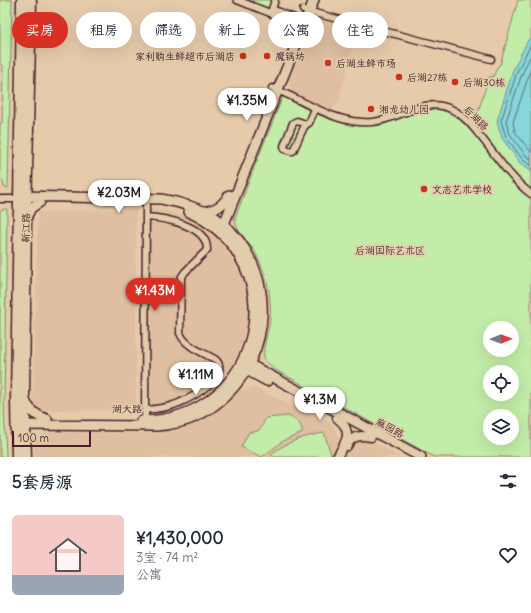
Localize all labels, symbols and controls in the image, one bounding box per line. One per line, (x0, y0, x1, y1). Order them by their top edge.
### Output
chip: 买房 (12, 12, 68, 48)
chip: 租房 (76, 12, 132, 48)
chip: 筛选 (140, 12, 196, 48)
chip: 新上 (204, 12, 260, 48)
chip: 公寓 (268, 12, 324, 48)
chip: 住宅 (332, 12, 388, 48)
place label: 家利购生鲜超市后湖店 (135, 50, 235, 63)
place label: 魔锅坊 (275, 50, 305, 63)
marker: 家利购生鲜超市后湖店 (238, 51, 248, 61)
marker: 魔锅坊 (262, 51, 272, 61)
place label: 后湖生鲜市场 (336, 57, 396, 70)
marker: 后湖生鲜市场 (323, 58, 333, 68)
place label: 后湖27栋 (407, 71, 447, 84)
marker: 后湖27栋 (394, 72, 404, 82)
place label: 后湖30栋 (463, 76, 505, 89)
marker: 后湖30栋 (450, 77, 460, 87)
pin: ¥1.35M (214, 88, 280, 122)
text: ¥1.35M (227, 92, 267, 109)
place label: 湘龙幼儿园 (379, 103, 429, 116)
street label: 后湖路 (461, 103, 491, 133)
marker: 湘龙幼儿园 (366, 104, 376, 114)
pin: ¥2.03M (86, 180, 152, 214)
place label: 文志艺术学校 (432, 183, 492, 196)
text: ¥2.03M (97, 184, 141, 201)
marker: 文志艺术学校 (419, 184, 429, 194)
street label: 靳江路 (19, 213, 33, 243)
park label: 后湖国际艺术区 (355, 244, 425, 257)
pin: ¥1.43M (122, 278, 188, 312)
text: ¥1.43M (135, 282, 175, 299)
north arrow (483, 321, 519, 357)
map controls (483, 321, 519, 445)
pin: ¥1.11M (163, 362, 229, 396)
button: locate (483, 365, 519, 401)
text: ¥1.11M (178, 366, 214, 383)
pin: ¥1.3M (292, 387, 348, 421)
text: ¥1.3M (303, 391, 337, 408)
street label: 湖大路 (112, 402, 142, 416)
button: layers (483, 409, 519, 445)
street label: 麻园路 (374, 415, 406, 441)
scale bar (12, 429, 91, 448)
text: 100 m (18, 431, 49, 445)
icon: filters (497, 470, 519, 492)
text: 5套房源 (12, 471, 73, 493)
text: ¥1,430,000 (136, 527, 224, 549)
icon: home (44, 531, 92, 579)
icon: heart (497, 544, 519, 566)
text: 3室 · 74 m² (136, 549, 198, 566)
text: 公寓 (136, 566, 162, 583)

